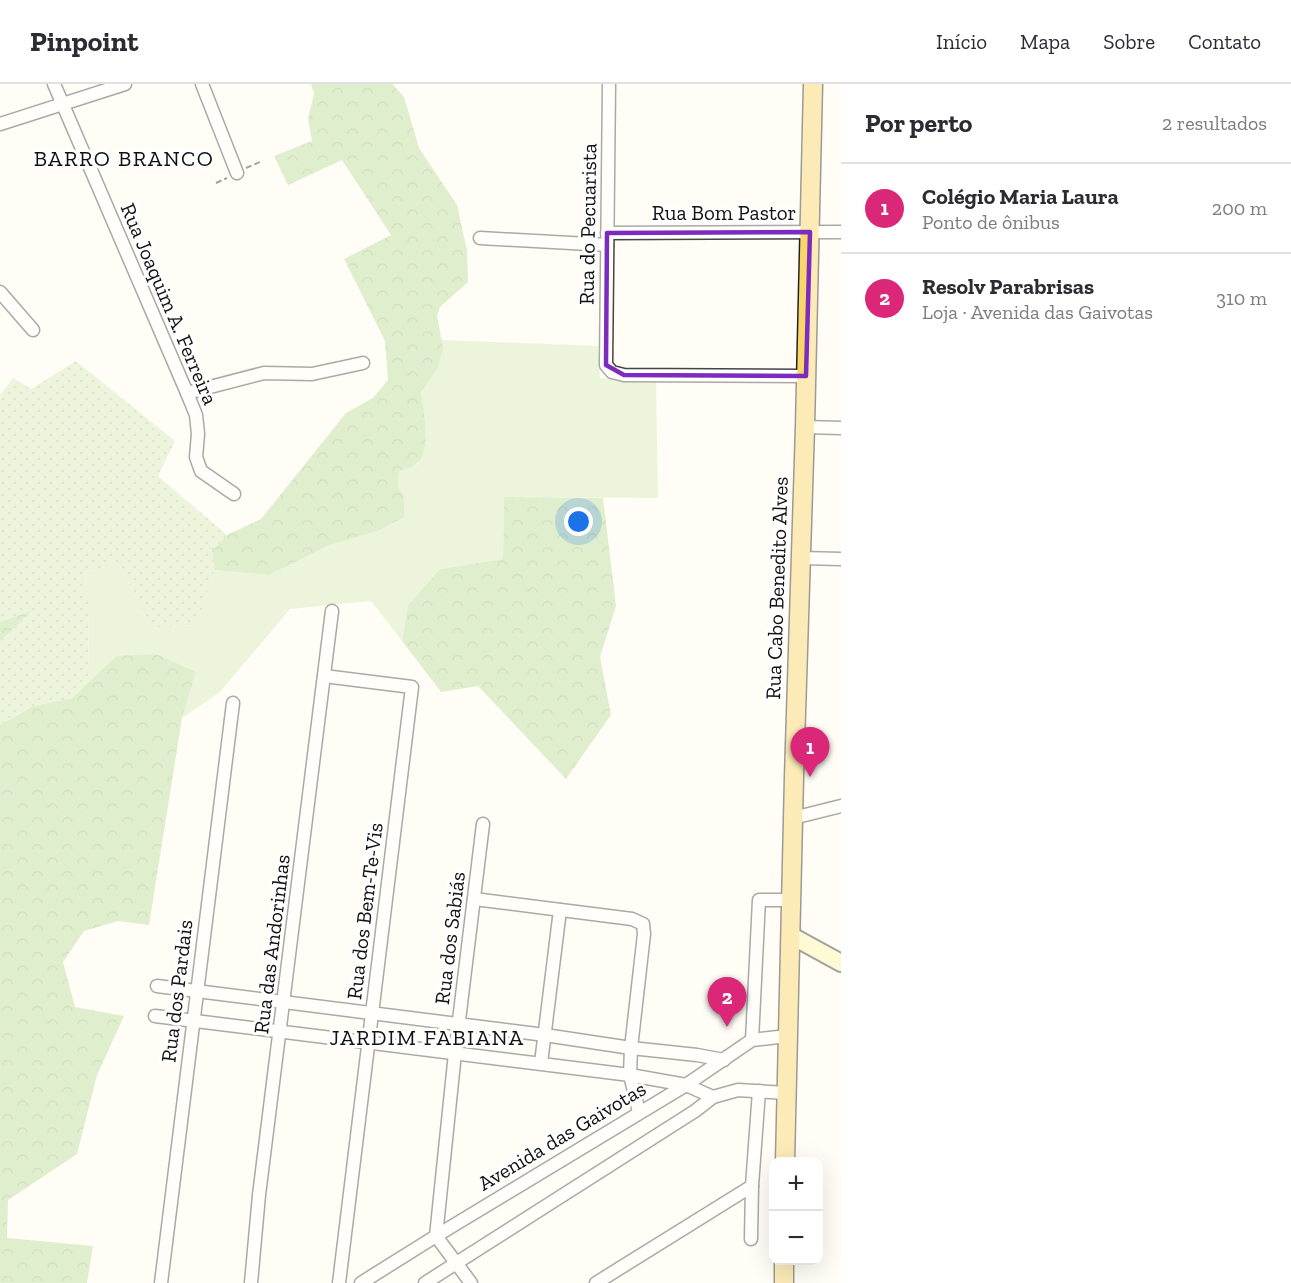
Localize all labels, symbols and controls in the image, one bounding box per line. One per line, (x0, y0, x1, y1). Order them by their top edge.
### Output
text: Pinpoint (30, 25, 138, 58)
text: Início (936, 29, 987, 54)
text: Mapa (1020, 29, 1070, 54)
text: Sobre (1103, 29, 1155, 54)
text: Contato (1188, 29, 1261, 54)
text: Por perto (865, 107, 972, 139)
text: 2 resultados (1162, 111, 1267, 135)
street label: Rua do Pecuarista (574, 143, 601, 305)
district label: BARRO BRANCO (34, 145, 214, 172)
text: Colégio Maria Laura (922, 183, 1119, 210)
text: 1 (880, 196, 889, 220)
text: 200 m (1212, 196, 1267, 220)
street label: Rua Joaquim A. Ferreira (116, 199, 223, 408)
street label: Rua Bom Pastor (652, 200, 796, 225)
text: Ponto de ônibus (922, 210, 1060, 234)
text: Resolv Parabrisas (922, 273, 1094, 300)
text: 2 (879, 286, 890, 310)
text: 310 m (1216, 286, 1267, 310)
text: Loja · Avenida das Gaivotas (922, 300, 1153, 324)
street label: Rua Cabo Benedito Alves (760, 476, 793, 700)
your location (564, 507, 593, 536)
pin: 1 (790, 728, 830, 777)
street label: Rua dos Bem-Te-Vis (341, 821, 388, 1001)
street label: Rua das Andorinhas (248, 853, 295, 1035)
street label: Rua dos Sabiás (429, 870, 470, 1006)
street label: Rua dos Pardais (155, 918, 198, 1064)
pin: 2 (708, 978, 746, 1027)
district label: JARDIM FABIANA (330, 1024, 525, 1051)
street label: Avenida das Gaivotas (473, 1076, 650, 1196)
map controls (769, 1157, 823, 1265)
button: + (769, 1157, 823, 1211)
button: − (769, 1211, 823, 1265)

